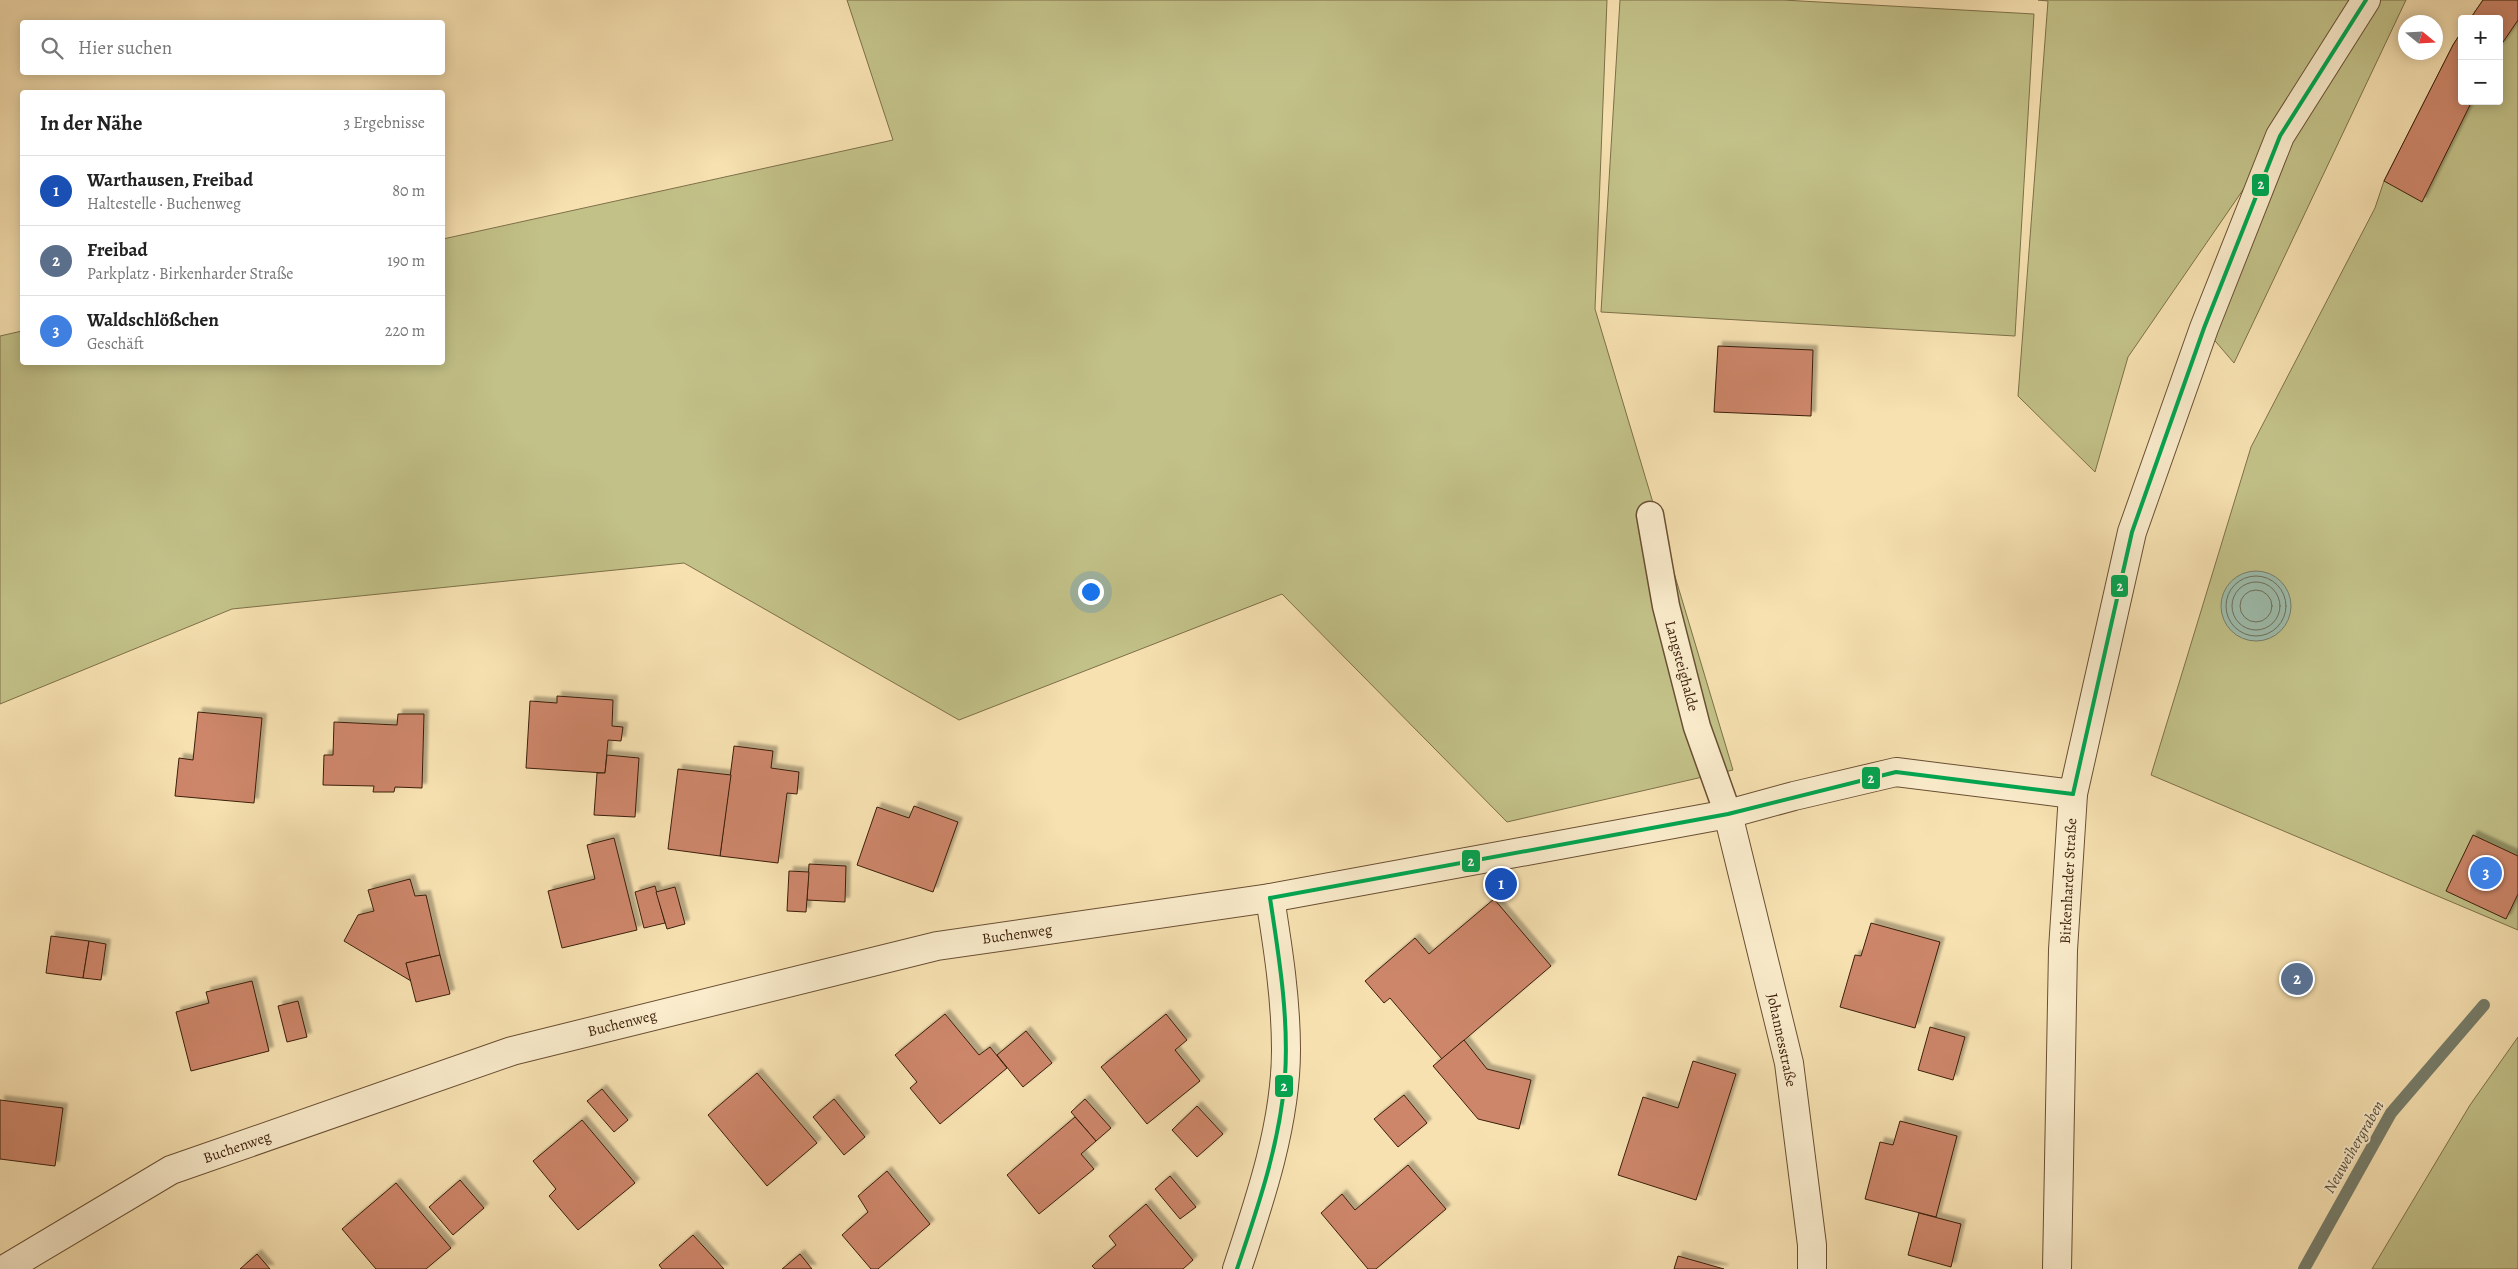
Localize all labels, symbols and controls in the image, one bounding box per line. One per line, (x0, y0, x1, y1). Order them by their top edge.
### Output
north arrow (2398, 15, 2443, 60)
map controls (2458, 15, 2503, 105)
button: + (2458, 15, 2503, 60)
search box (20, 20, 445, 75)
icon: search (38, 34, 66, 62)
text: Hier suchen (78, 35, 172, 61)
button: − (2458, 60, 2503, 105)
text: In der Nähe (40, 109, 142, 137)
text: 3 Ergebnisse (343, 112, 425, 134)
text: Warthausen, Freibad (87, 167, 253, 193)
line badge: 2 (2251, 173, 2270, 197)
text: 2 (2258, 175, 2265, 194)
text: 1 (53, 180, 59, 202)
text: 80 m (392, 180, 425, 202)
text: Haltestelle · Buchenweg (87, 193, 241, 215)
text: Freibad (87, 237, 148, 263)
text: 2 (52, 250, 60, 272)
text: 190 m (387, 250, 425, 272)
text: Parkplatz · Birkenharder Straße (87, 263, 293, 285)
text: Waldschlößchen (87, 307, 219, 333)
text: 3 (53, 320, 59, 342)
text: 220 m (385, 320, 425, 342)
text: Geschäft (87, 333, 144, 355)
line badge: 2 (2110, 574, 2129, 598)
text: 2 (2117, 577, 2124, 596)
your location (1078, 579, 1104, 605)
street label: Langsteighalde (1660, 618, 1704, 714)
line badge: 2 (1861, 766, 1881, 790)
text: 2 (1868, 769, 1875, 788)
street label: Birkenharder Straße (2055, 817, 2081, 944)
line badge: 2 (1461, 849, 1481, 873)
text: 2 (1468, 852, 1475, 871)
pin: 3 (2470, 854, 2502, 892)
pin: 1 (1485, 865, 1517, 903)
street label: Buchenweg (981, 919, 1054, 949)
pin: 2 (2281, 960, 2313, 998)
street label: Johannesstraße (1762, 991, 1802, 1089)
street label: Buchenweg (585, 1005, 659, 1041)
line badge: 2 (1274, 1074, 1294, 1098)
text: 2 (1281, 1077, 1288, 1096)
water label: Neuweihergraben (2319, 1096, 2390, 1197)
street label: Buchenweg (200, 1126, 274, 1168)

